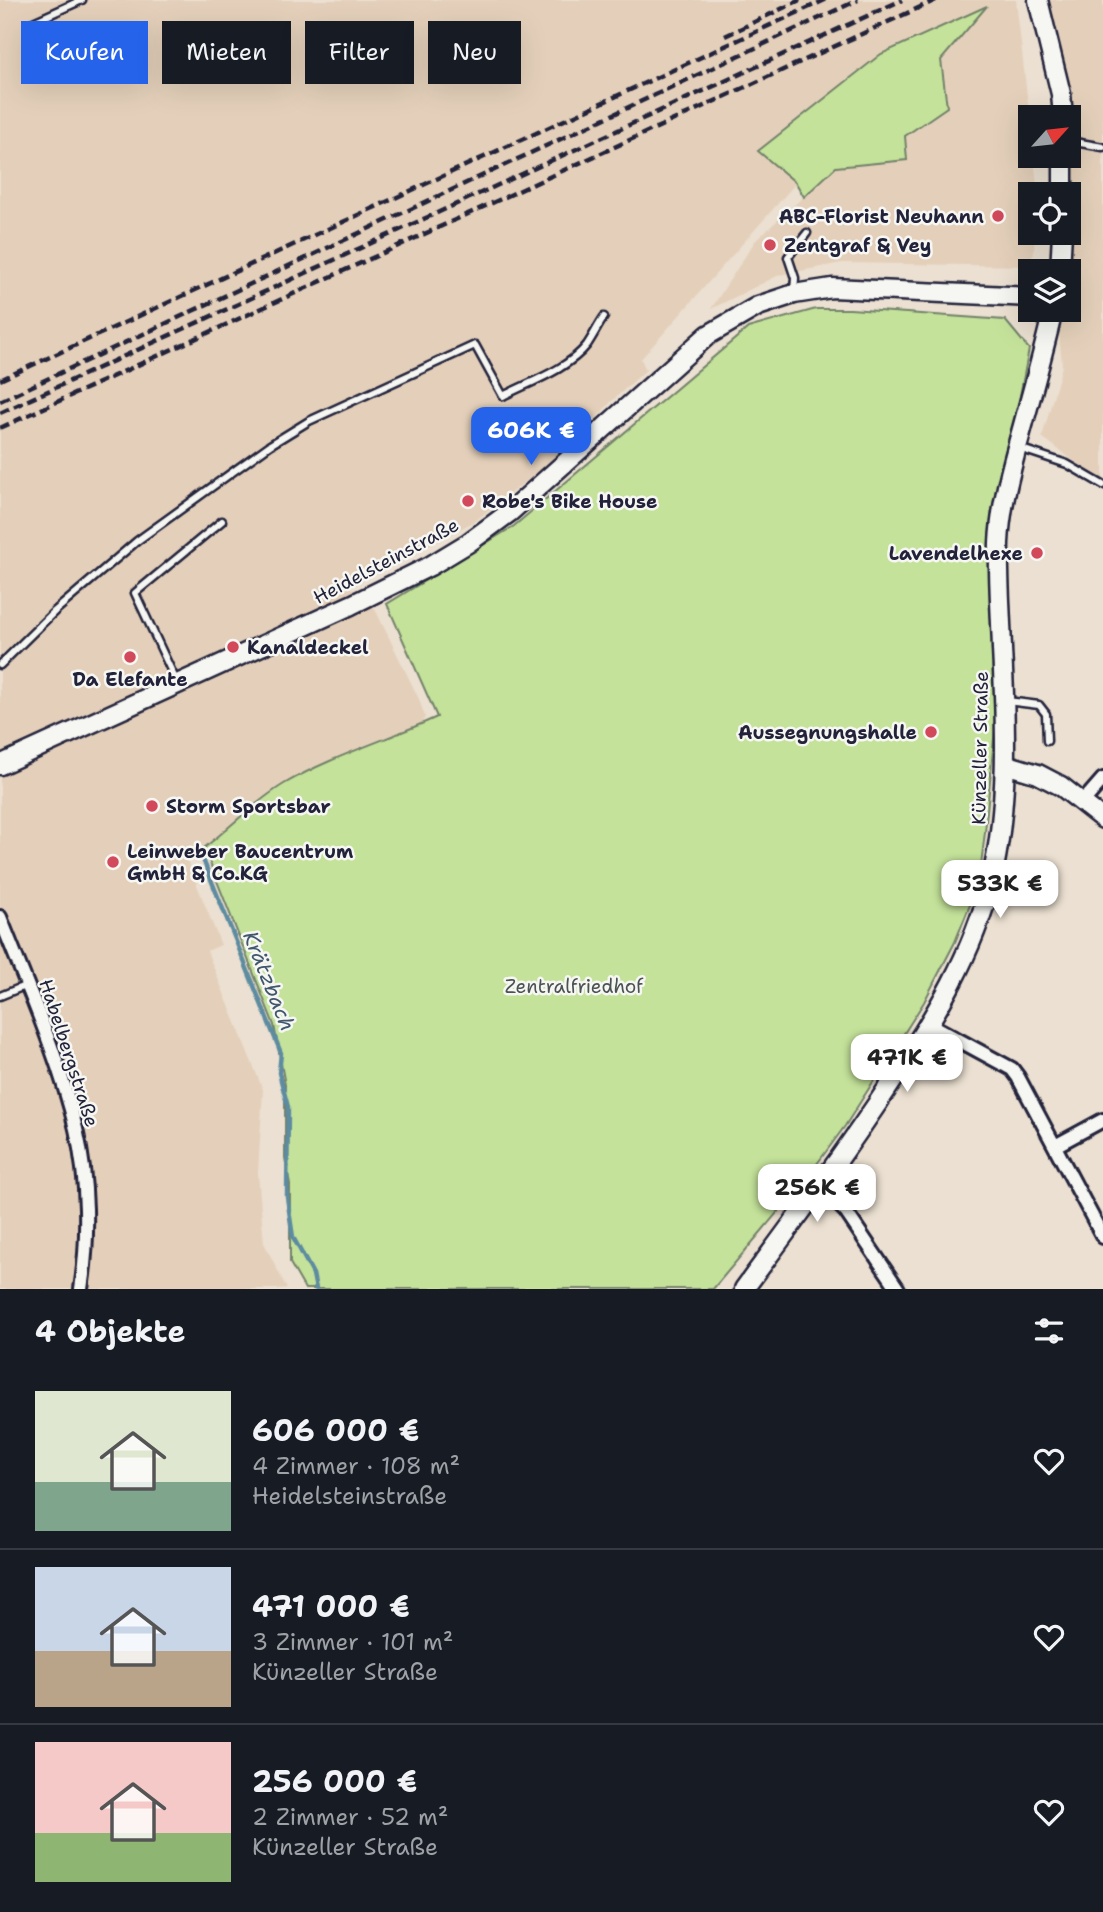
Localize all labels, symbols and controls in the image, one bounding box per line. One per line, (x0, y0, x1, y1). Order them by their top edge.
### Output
chip: Kaufen (21, 21, 148, 84)
chip: Mieten (162, 21, 291, 84)
chip: Filter (305, 21, 414, 84)
chip: Neu (428, 21, 521, 84)
north arrow (1018, 105, 1082, 168)
map controls (1018, 105, 1081, 322)
button: locate (1018, 182, 1081, 245)
place label: ABC-Florist Neuhann (779, 204, 984, 229)
marker: ABC-Florist Neuhann (990, 208, 1006, 224)
place label: Zentgraf & Vey (784, 233, 931, 258)
marker: Zentgraf & Vey (762, 237, 778, 253)
button: layers (1018, 259, 1081, 322)
pin: 606K € (474, 407, 588, 467)
text: 606K € (487, 415, 575, 445)
place label: Robe's Bike House (482, 489, 657, 514)
marker: Robe's Bike House (460, 493, 476, 509)
street label: Heidelsteinstraße (309, 512, 463, 610)
place label: Lavendelhexe (889, 541, 1023, 566)
marker: Lavendelhexe (1029, 545, 1045, 561)
place label: Kanaldeckel (247, 635, 369, 660)
marker: Kanaldeckel (225, 639, 241, 655)
marker: Da Elefante (122, 649, 138, 665)
place label: Da Elefante (72, 667, 188, 692)
street label: Künzeller Straße (966, 671, 994, 825)
place label: Aussegnungshalle (738, 720, 917, 745)
marker: Aussegnungshalle (923, 724, 939, 740)
place label: Storm Sportsbar (166, 794, 331, 819)
marker: Storm Sportsbar (144, 798, 160, 814)
place label: Leinweber Baucentrum GmbH & Co.KG (127, 839, 353, 886)
marker: Leinweber Baucentrum GmbH & Co.KG (105, 854, 121, 870)
pin: 533K € (943, 860, 1057, 920)
text: 533K € (957, 868, 1043, 898)
water label: Krätzbach (236, 927, 302, 1035)
park label: Zentralfriedhof (505, 974, 644, 999)
street label: Habelbergstraße (33, 976, 105, 1130)
pin: 471K € (850, 1034, 964, 1094)
text: 471K € (867, 1042, 947, 1072)
pin: 256K € (760, 1164, 874, 1224)
text: 256K € (774, 1172, 860, 1202)
text: 4 Objekte (35, 1311, 185, 1352)
icon: filters (1030, 1312, 1068, 1350)
text: 606 000 € (252, 1410, 419, 1451)
icon: home (91, 1419, 175, 1503)
icon: heart (1030, 1442, 1068, 1480)
text: 4 Zimmer · 108 m² (252, 1451, 460, 1481)
text: Heidelsteinstraße (252, 1481, 447, 1511)
text: 471 000 € (252, 1586, 410, 1627)
icon: home (91, 1595, 175, 1679)
icon: heart (1030, 1618, 1068, 1656)
text: 3 Zimmer · 101 m² (252, 1627, 453, 1657)
text: Künzeller Straße (252, 1657, 438, 1687)
text: 256 000 € (252, 1761, 417, 1802)
icon: home (91, 1770, 175, 1854)
icon: heart (1030, 1793, 1068, 1831)
text: 2 Zimmer · 52 m² (252, 1802, 448, 1832)
text: Künzeller Straße (252, 1832, 438, 1862)

